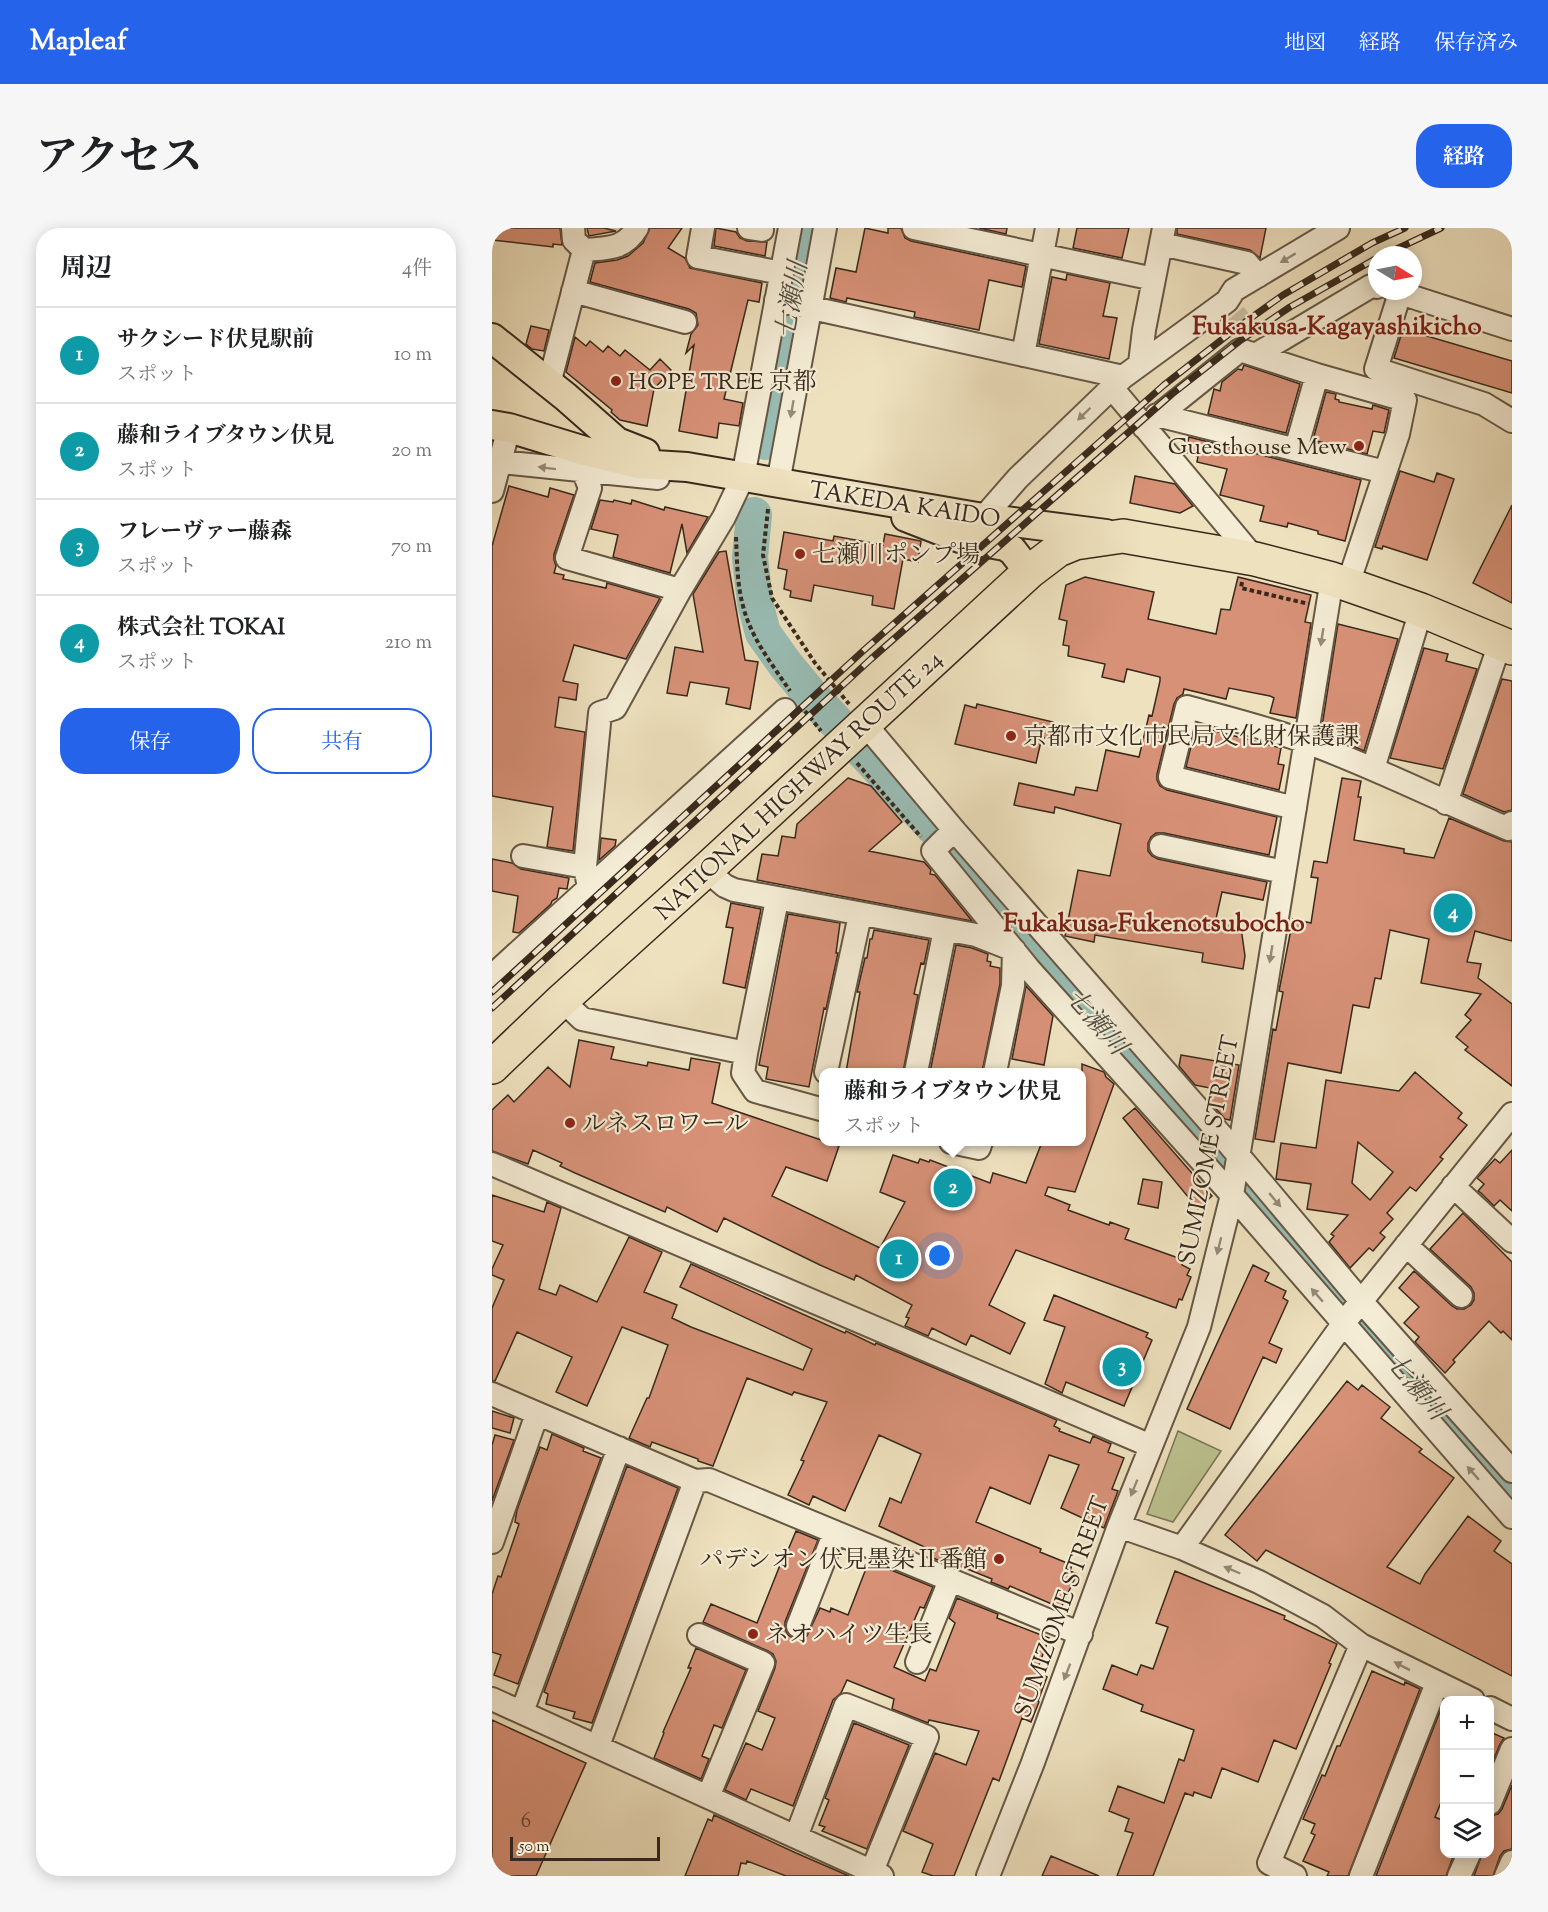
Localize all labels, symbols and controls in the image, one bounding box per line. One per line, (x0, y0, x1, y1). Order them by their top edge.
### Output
text: Mapleaf (30, 22, 127, 62)
text: 地図 (1284, 29, 1326, 59)
text: 経路 (1359, 29, 1401, 59)
text: 保存済み (1434, 29, 1518, 59)
button: 経路 (1416, 124, 1512, 188)
text: アクセス (36, 130, 203, 190)
north arrow (1368, 246, 1422, 300)
text: 周辺 (60, 251, 112, 288)
one-way arrow (1279, 253, 1296, 263)
text: 4件 (402, 255, 432, 284)
water label: 七瀬川 (768, 256, 819, 342)
district label: Fukakusa-Kagayashikicho (1192, 309, 1482, 346)
text: サクシード伏見駅前 (117, 325, 314, 357)
text: 1 (76, 341, 83, 370)
text: 10 m (394, 341, 432, 370)
text: スポット (117, 361, 197, 390)
place label: HOPE TREE 京都 (628, 366, 817, 400)
marker: HOPE TREE 京都 (609, 374, 623, 388)
one-way arrow (787, 400, 796, 419)
one-way arrow (1078, 407, 1092, 421)
text: 藤和ライブタウン伏見 (117, 421, 334, 453)
place label: Guesthouse Mew (1168, 431, 1347, 465)
text: 2 (75, 437, 84, 466)
text: 20 m (391, 437, 432, 466)
marker: Guesthouse Mew (1352, 439, 1366, 453)
text: スポット (117, 457, 197, 486)
one-way arrow (538, 463, 557, 473)
street label: TAKEDA KAIDO (807, 474, 1003, 538)
text: フレーヴァー藤森 (117, 517, 292, 549)
text: 3 (75, 533, 84, 562)
text: 70 m (391, 533, 432, 562)
place label: 七瀬川ポンプ場 (812, 539, 980, 573)
marker: 七瀬川ポンプ場 (793, 547, 807, 561)
text: スポット (117, 553, 197, 582)
text: 株式会社 TOKAI (117, 613, 285, 645)
one-way arrow (1318, 628, 1327, 647)
text: 4 (74, 629, 85, 658)
text: 210 m (385, 629, 432, 658)
street label: NATIONAL HIGHWAY ROUTE 24 (648, 644, 951, 929)
text: スポット (117, 649, 197, 678)
button: 保存 (60, 708, 240, 774)
button: 共有 (252, 708, 432, 774)
place label: 京都市文化市民局文化財保護課 (1023, 721, 1359, 755)
marker: 京都市文化市民局文化財保護課 (1004, 729, 1018, 743)
pin: 4 (1434, 890, 1472, 936)
district label: Fukakusa-Fukenotsubocho (1003, 906, 1305, 943)
one-way arrow (1266, 944, 1275, 963)
water label: 七瀬川 (1056, 981, 1137, 1066)
street label: SUMIZOME STREET (1171, 1032, 1249, 1268)
popup (819, 1068, 1086, 1146)
text: 藤和ライブタウン伏見 (844, 1077, 1061, 1109)
place label: ルネスロワール (582, 1108, 749, 1142)
text: スポット (844, 1113, 924, 1142)
marker: ルネスロワール (563, 1116, 577, 1130)
pin: 2 (934, 1166, 972, 1210)
one-way arrow (1269, 1192, 1282, 1208)
pin: 1 (880, 1236, 918, 1282)
one-way arrow (1214, 1236, 1224, 1255)
your location (925, 1241, 954, 1270)
one-way arrow (1311, 1288, 1324, 1303)
pin: 3 (1102, 1344, 1142, 1390)
water label: 七瀬川 (1376, 1346, 1456, 1432)
one-way arrow (1467, 1466, 1480, 1481)
one-way arrow (1129, 1480, 1139, 1498)
street label: SUMIZOME STREET (1007, 1492, 1119, 1723)
place label: パデシオン伏見墨染Ⅱ番館 (699, 1544, 987, 1578)
marker: パデシオン伏見墨染Ⅱ番館 (992, 1552, 1006, 1566)
one-way arrow (1224, 1566, 1241, 1575)
place label: ネオハイツ生長 (765, 1619, 933, 1653)
marker: ネオハイツ生長 (746, 1627, 760, 1641)
one-way arrow (1393, 1661, 1410, 1670)
one-way arrow (1062, 1663, 1072, 1681)
map controls (1440, 1696, 1494, 1858)
button: + (1440, 1696, 1494, 1750)
button: − (1440, 1750, 1494, 1804)
button: layers (1440, 1804, 1494, 1858)
house number: 6 (521, 1807, 531, 1837)
scale bar (510, 1834, 660, 1862)
text: 50 m (519, 1836, 550, 1859)

